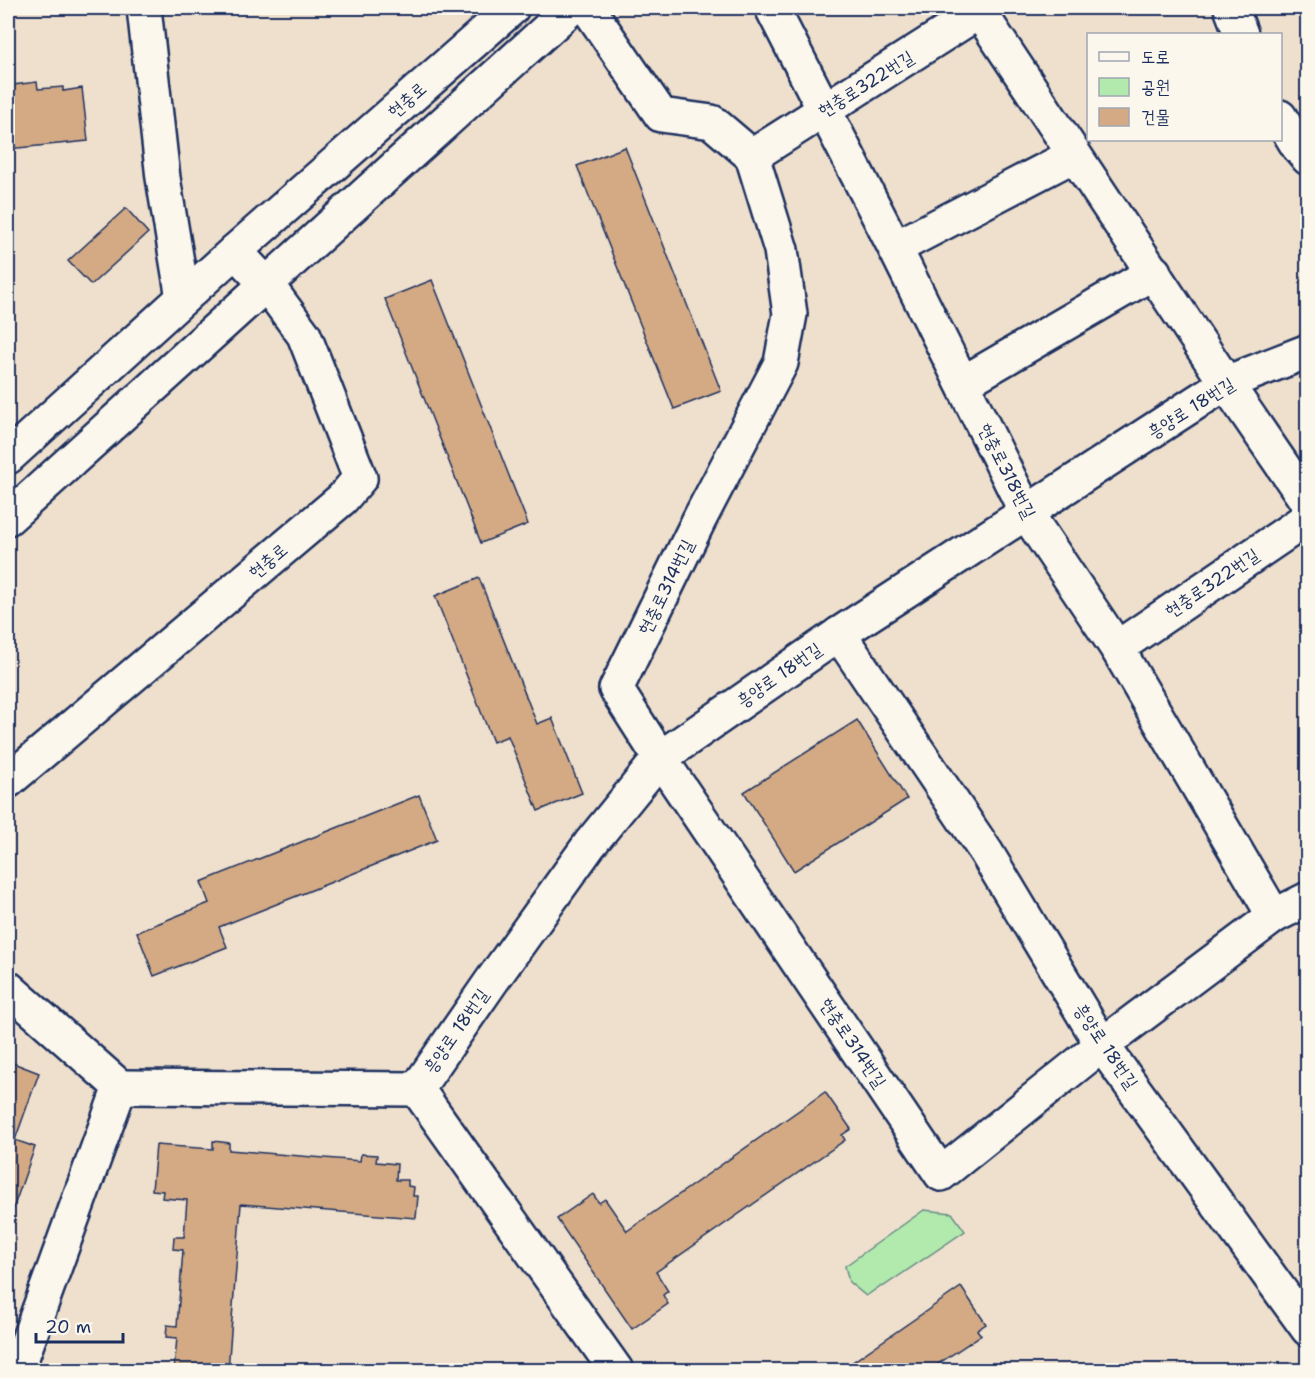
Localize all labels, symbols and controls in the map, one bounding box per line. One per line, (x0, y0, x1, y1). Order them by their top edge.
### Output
legend (1087, 33, 1282, 141)
street label: 현충로322번길 (814, 45, 919, 123)
text: 도로 (1141, 45, 1170, 69)
text: 공원 (1141, 75, 1170, 99)
street label: 현충로 (383, 77, 431, 123)
text: 건물 (1141, 105, 1170, 129)
street label: 흥양로 18번길 (1143, 371, 1240, 444)
street label: 현충로318번길 (973, 419, 1042, 523)
street label: 현충로314번길 (633, 535, 700, 639)
street label: 현충로 (244, 538, 292, 584)
street label: 현충로322번길 (1160, 543, 1264, 623)
street label: 흥양로 18번길 (732, 637, 827, 713)
street label: 흥양로 18번길 (418, 983, 494, 1078)
street label: 현충로314번길 (814, 993, 892, 1093)
street label: 흥양로 18번길 (1069, 998, 1144, 1094)
scale bar (36, 1306, 123, 1344)
text: 20 m (45, 1315, 91, 1339)

